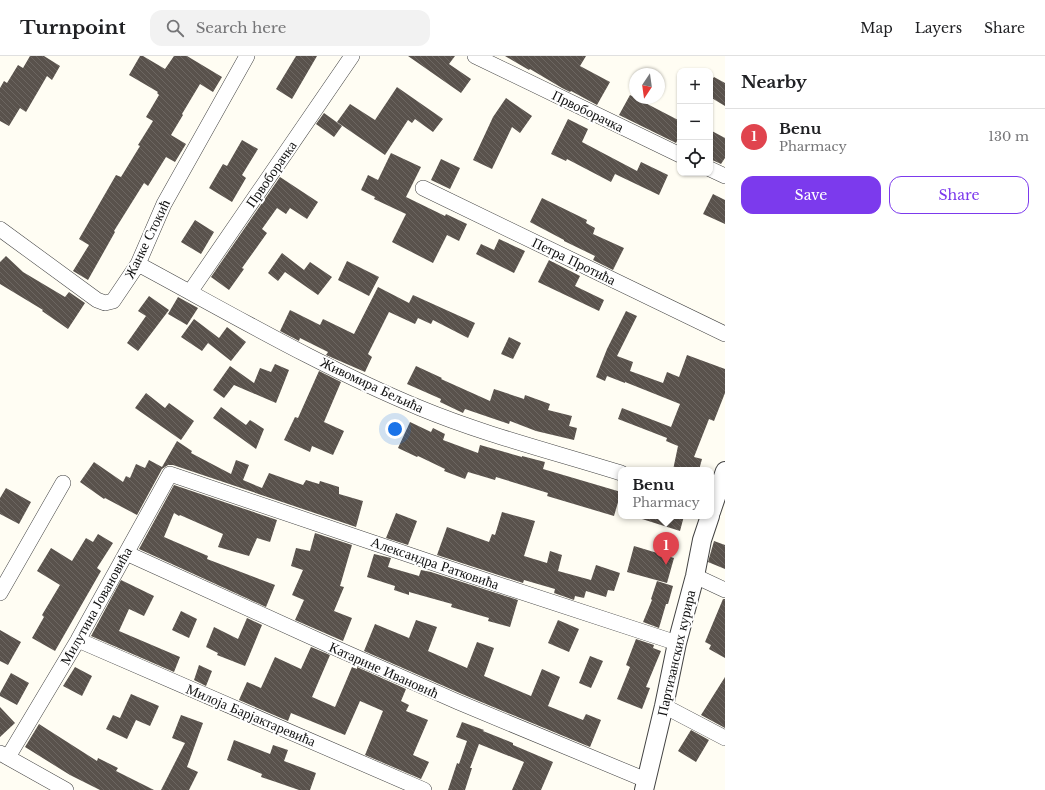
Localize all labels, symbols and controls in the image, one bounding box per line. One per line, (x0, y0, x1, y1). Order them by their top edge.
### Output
search box (150, 10, 430, 46)
text: Turnpoint (20, 16, 126, 39)
icon: search (164, 17, 186, 39)
text: Search here (196, 18, 286, 37)
text: Map (860, 19, 893, 37)
text: Layers (915, 19, 962, 37)
text: Share (984, 19, 1025, 37)
north arrow (629, 68, 665, 104)
map controls (677, 68, 713, 176)
button: + (677, 68, 713, 104)
text: Nearby (741, 72, 807, 93)
street label: Првоборачка (549, 86, 627, 136)
button: − (677, 104, 713, 140)
text: Benu (779, 119, 821, 138)
text: 1 (751, 128, 757, 145)
text: 130 m (988, 128, 1029, 145)
street label: Првоборачка (241, 137, 301, 211)
text: Pharmacy (779, 138, 847, 155)
button: locate (677, 140, 713, 176)
button: Save (741, 176, 881, 214)
button: Share (889, 176, 1029, 214)
street label: Жанке Стокић (120, 196, 174, 282)
street label: Петра Протића (529, 233, 619, 289)
street label: Живомира Бељића (317, 353, 427, 417)
your location (385, 419, 405, 439)
popup (618, 467, 714, 519)
text: Benu (632, 475, 674, 494)
text: Pharmacy (632, 494, 700, 511)
pin: 1 (653, 532, 679, 565)
street label: Александра Ратковића (369, 533, 502, 594)
street label: Милутина Јовановића (56, 543, 136, 668)
street label: Партизанских курира (653, 587, 699, 718)
street label: Катарине Ивановић (326, 638, 442, 702)
street label: Милоја Барјактаревића (183, 680, 319, 751)

